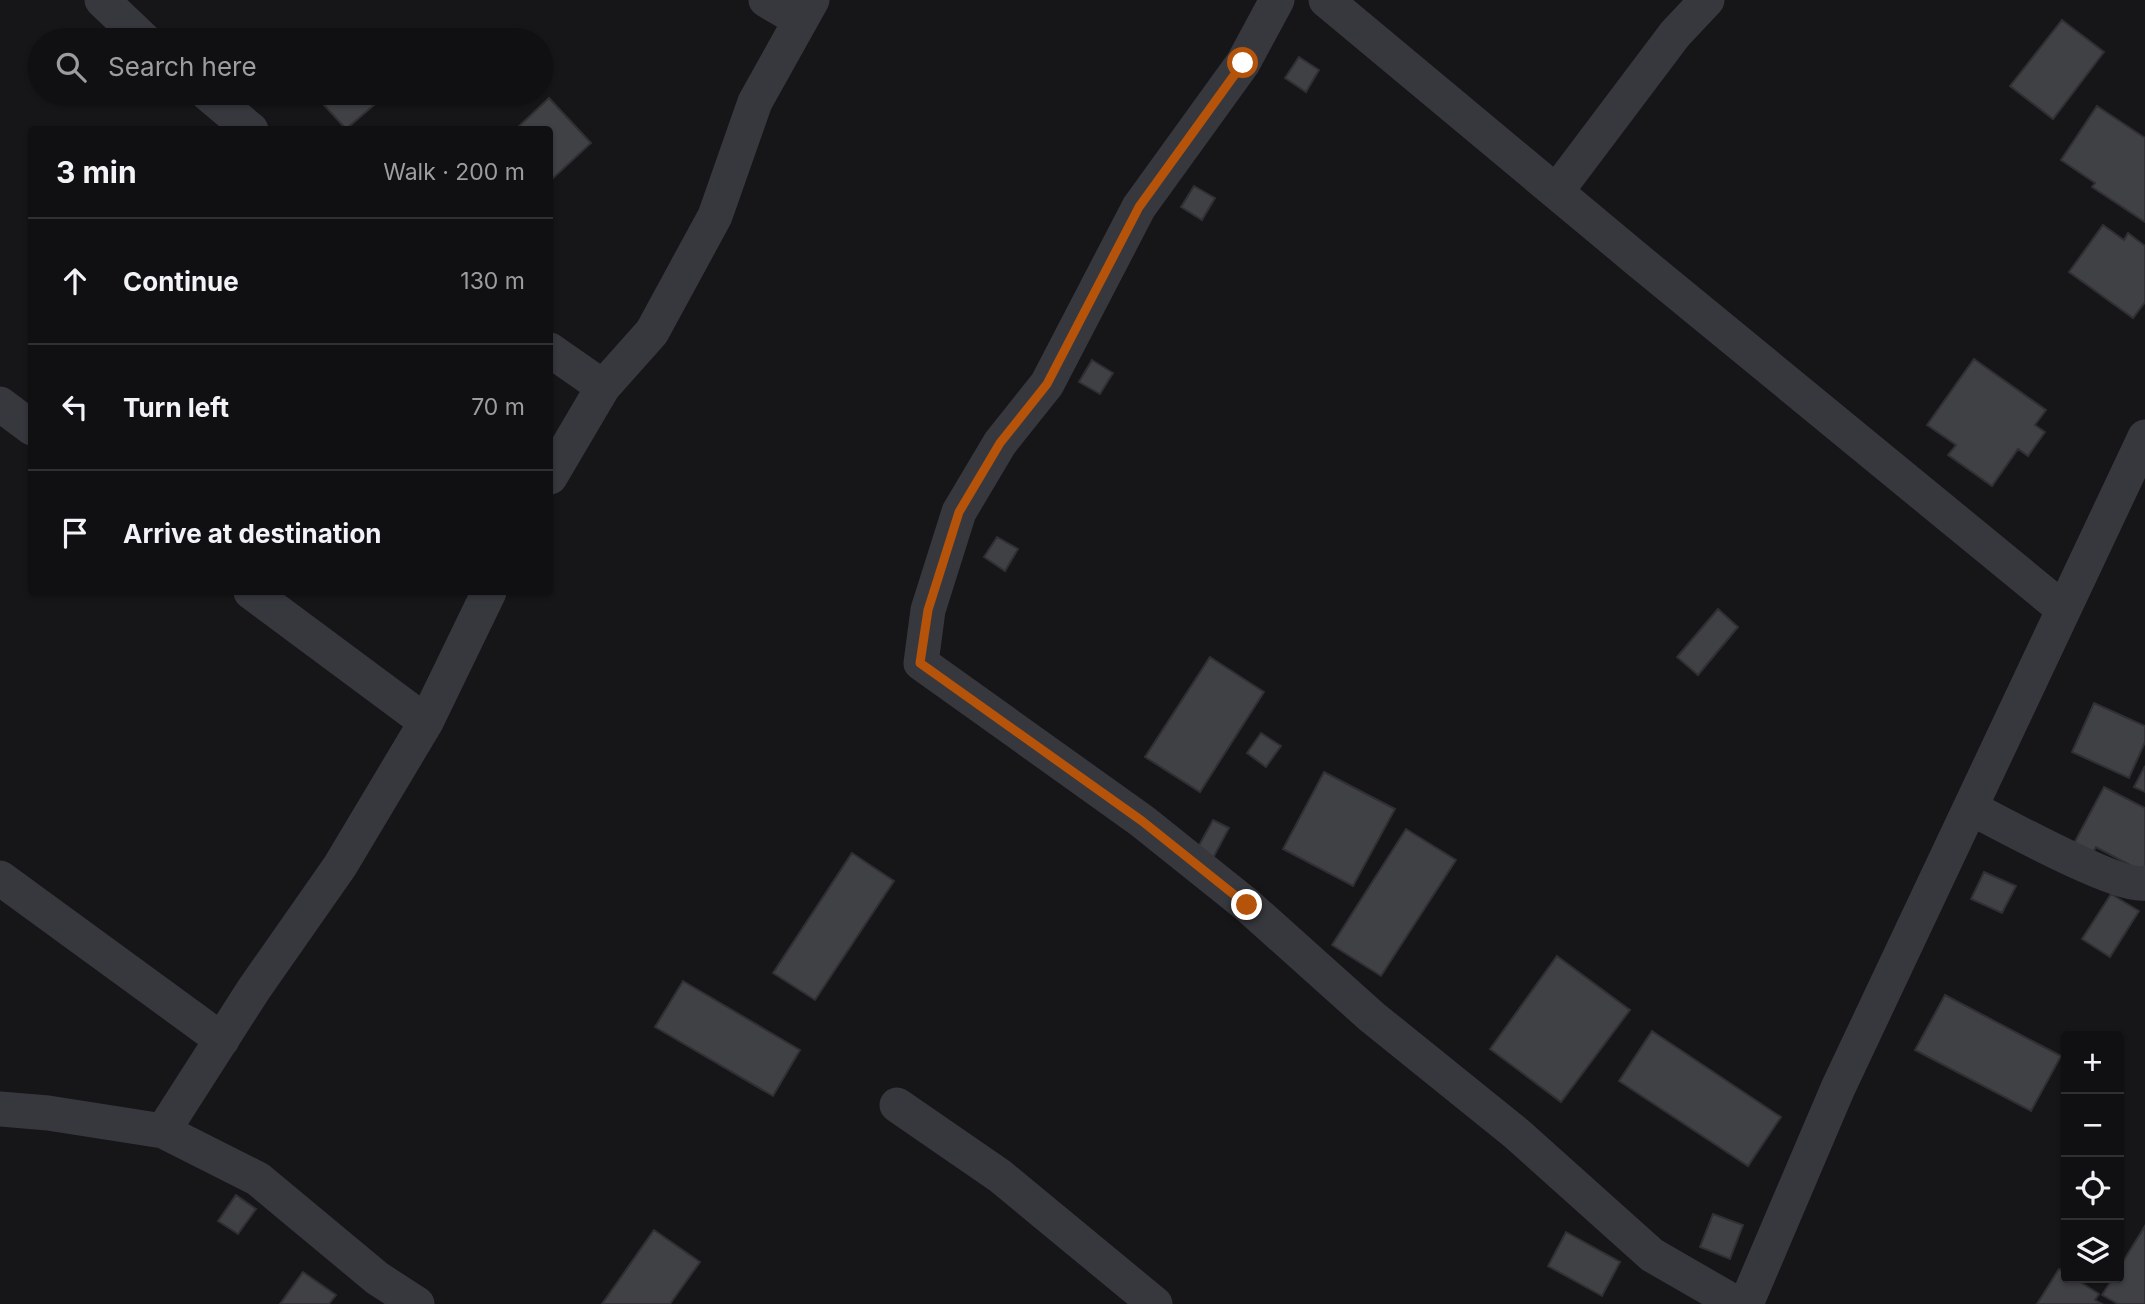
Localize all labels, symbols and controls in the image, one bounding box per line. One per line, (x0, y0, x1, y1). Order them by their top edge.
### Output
search box (28, 28, 553, 105)
route start (1227, 47, 1258, 78)
icon: search (52, 48, 90, 86)
text: Search here (108, 51, 257, 82)
text: 3 min (56, 154, 137, 190)
text: Walk · 200 m (383, 158, 525, 186)
icon: ahead (56, 262, 94, 300)
text: Continue (123, 266, 239, 297)
text: 130 m (460, 267, 525, 295)
icon: left (56, 388, 94, 426)
text: Turn left (123, 392, 229, 423)
text: 70 m (471, 393, 525, 421)
icon: arrive (56, 514, 94, 552)
text: Arrive at destination (123, 518, 382, 549)
route end (1231, 889, 1262, 920)
map controls (2061, 1031, 2124, 1283)
button: + (2061, 1031, 2124, 1094)
button: − (2061, 1094, 2124, 1157)
button: locate (2061, 1157, 2124, 1220)
button: layers (2061, 1220, 2124, 1283)

